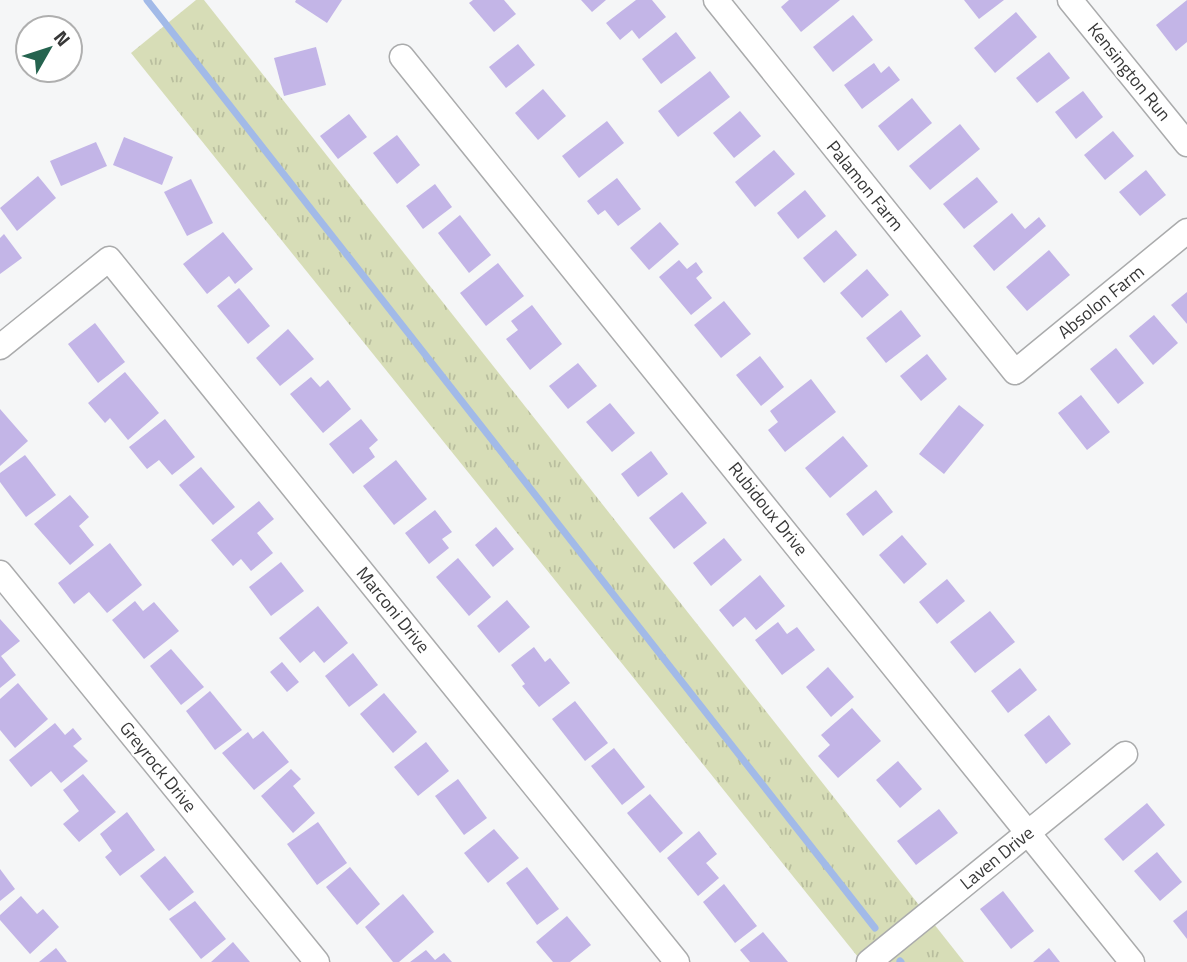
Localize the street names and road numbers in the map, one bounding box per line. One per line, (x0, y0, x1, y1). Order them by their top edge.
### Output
street label: Kensington Run (1081, 17, 1178, 127)
street label: Palamon Farm (820, 134, 911, 237)
street label: Absolon Farm (1052, 258, 1150, 345)
street label: Rubidoux Drive (722, 456, 815, 562)
street label: Marconi Drive (350, 561, 437, 659)
street label: Greyrock Drive (113, 715, 204, 818)
street label: Laven Drive (954, 819, 1039, 896)

